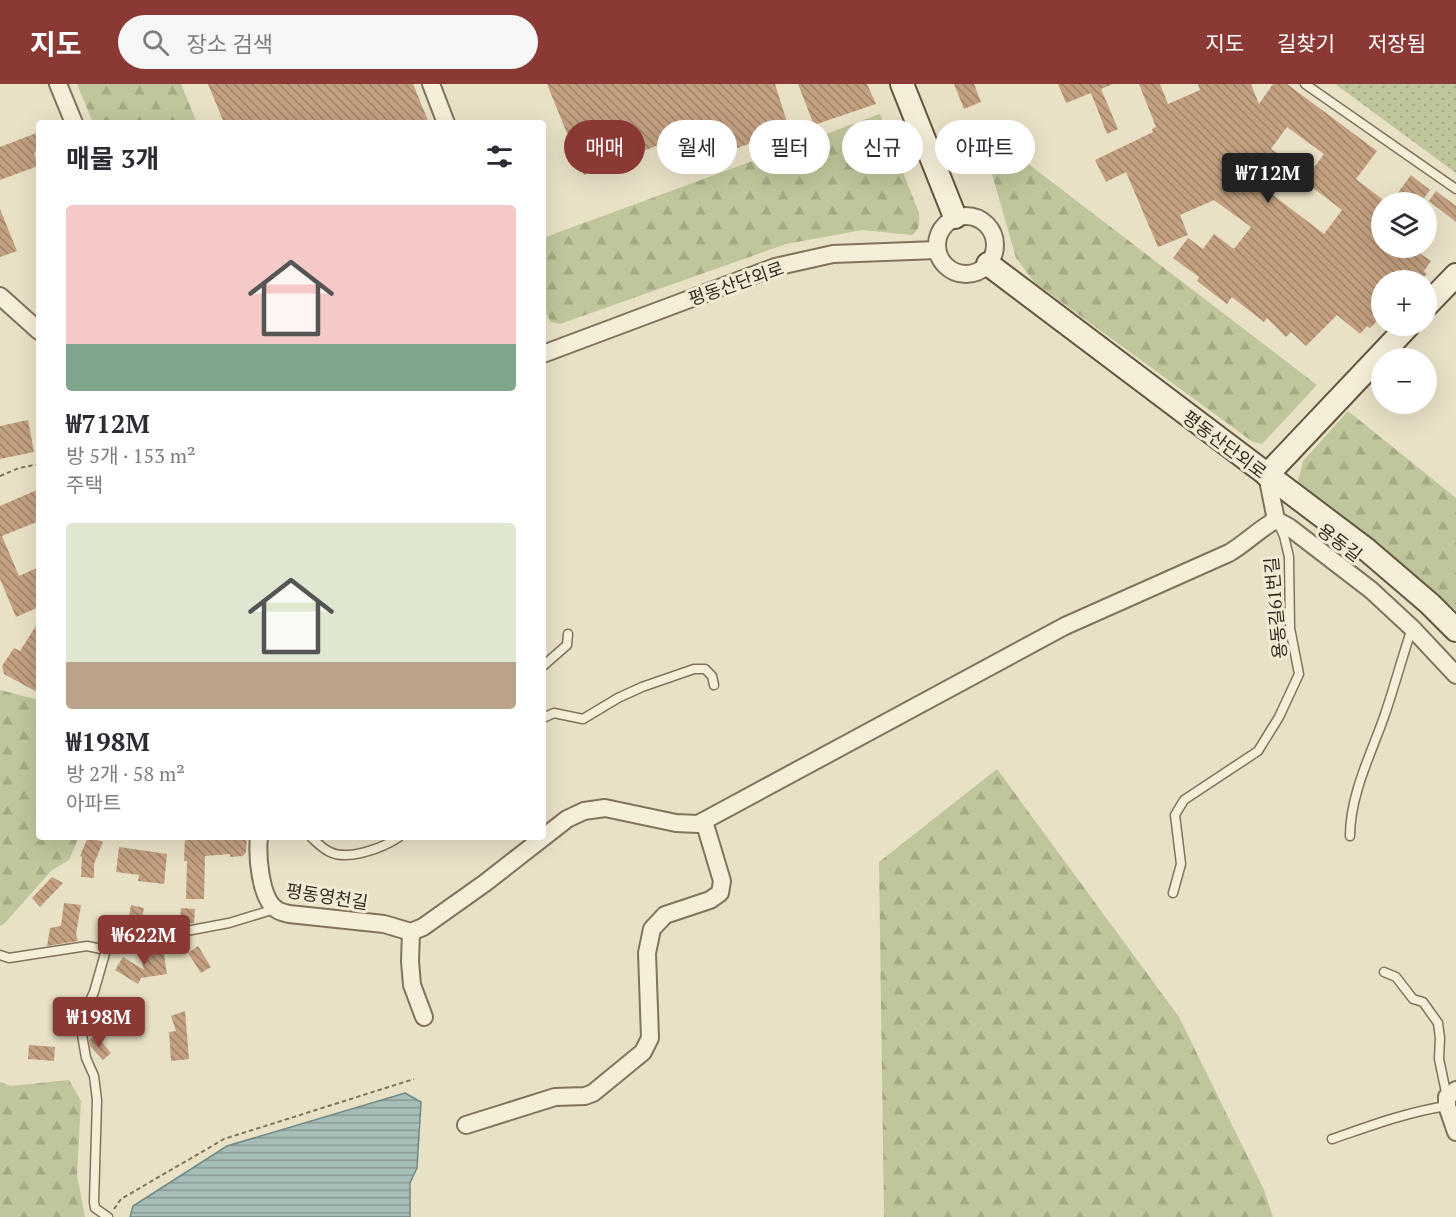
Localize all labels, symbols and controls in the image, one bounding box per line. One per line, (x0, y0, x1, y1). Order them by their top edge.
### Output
search box (118, 15, 538, 69)
text: 지도 (30, 25, 82, 62)
icon: search (139, 26, 172, 59)
text: 장소 검색 (187, 29, 273, 58)
text: 지도 (1205, 29, 1244, 57)
text: 길찾기 (1277, 29, 1335, 57)
text: 저장됨 (1368, 29, 1426, 57)
chip: 매매 (564, 120, 645, 174)
chip: 월세 (657, 120, 737, 174)
chip: 필터 (749, 120, 830, 174)
chip: 신규 (842, 120, 923, 174)
chip: 아파트 (935, 120, 1035, 174)
icon: filters (483, 140, 516, 173)
text: 매물 3개 (66, 141, 159, 175)
pin: ₩712M (1226, 153, 1310, 204)
text: ₩712M (1236, 159, 1300, 186)
map controls (1371, 192, 1437, 414)
button: layers (1371, 192, 1437, 258)
icon: home (237, 244, 345, 352)
street label: 평동산단외로 (685, 255, 787, 311)
button: + (1371, 270, 1437, 336)
button: − (1371, 348, 1437, 414)
street label: 평동산단외로 (1178, 405, 1272, 483)
text: ₩712M (66, 406, 150, 440)
text: 방 5개 · 153 m² (66, 442, 196, 469)
text: 주택 (66, 471, 103, 498)
street label: 용동길 (1313, 517, 1367, 567)
street label: 용동길61번길 (1259, 556, 1291, 660)
icon: home (237, 562, 345, 670)
text: ₩198M (66, 724, 150, 758)
text: 방 2개 · 58 m² (66, 760, 185, 787)
text: 아파트 (66, 789, 121, 816)
street label: 평동영천길 (284, 878, 370, 914)
pin: ₩622M (102, 915, 186, 966)
text: ₩622M (112, 921, 176, 948)
pin: ₩198M (57, 997, 141, 1048)
text: ₩198M (67, 1003, 131, 1030)

